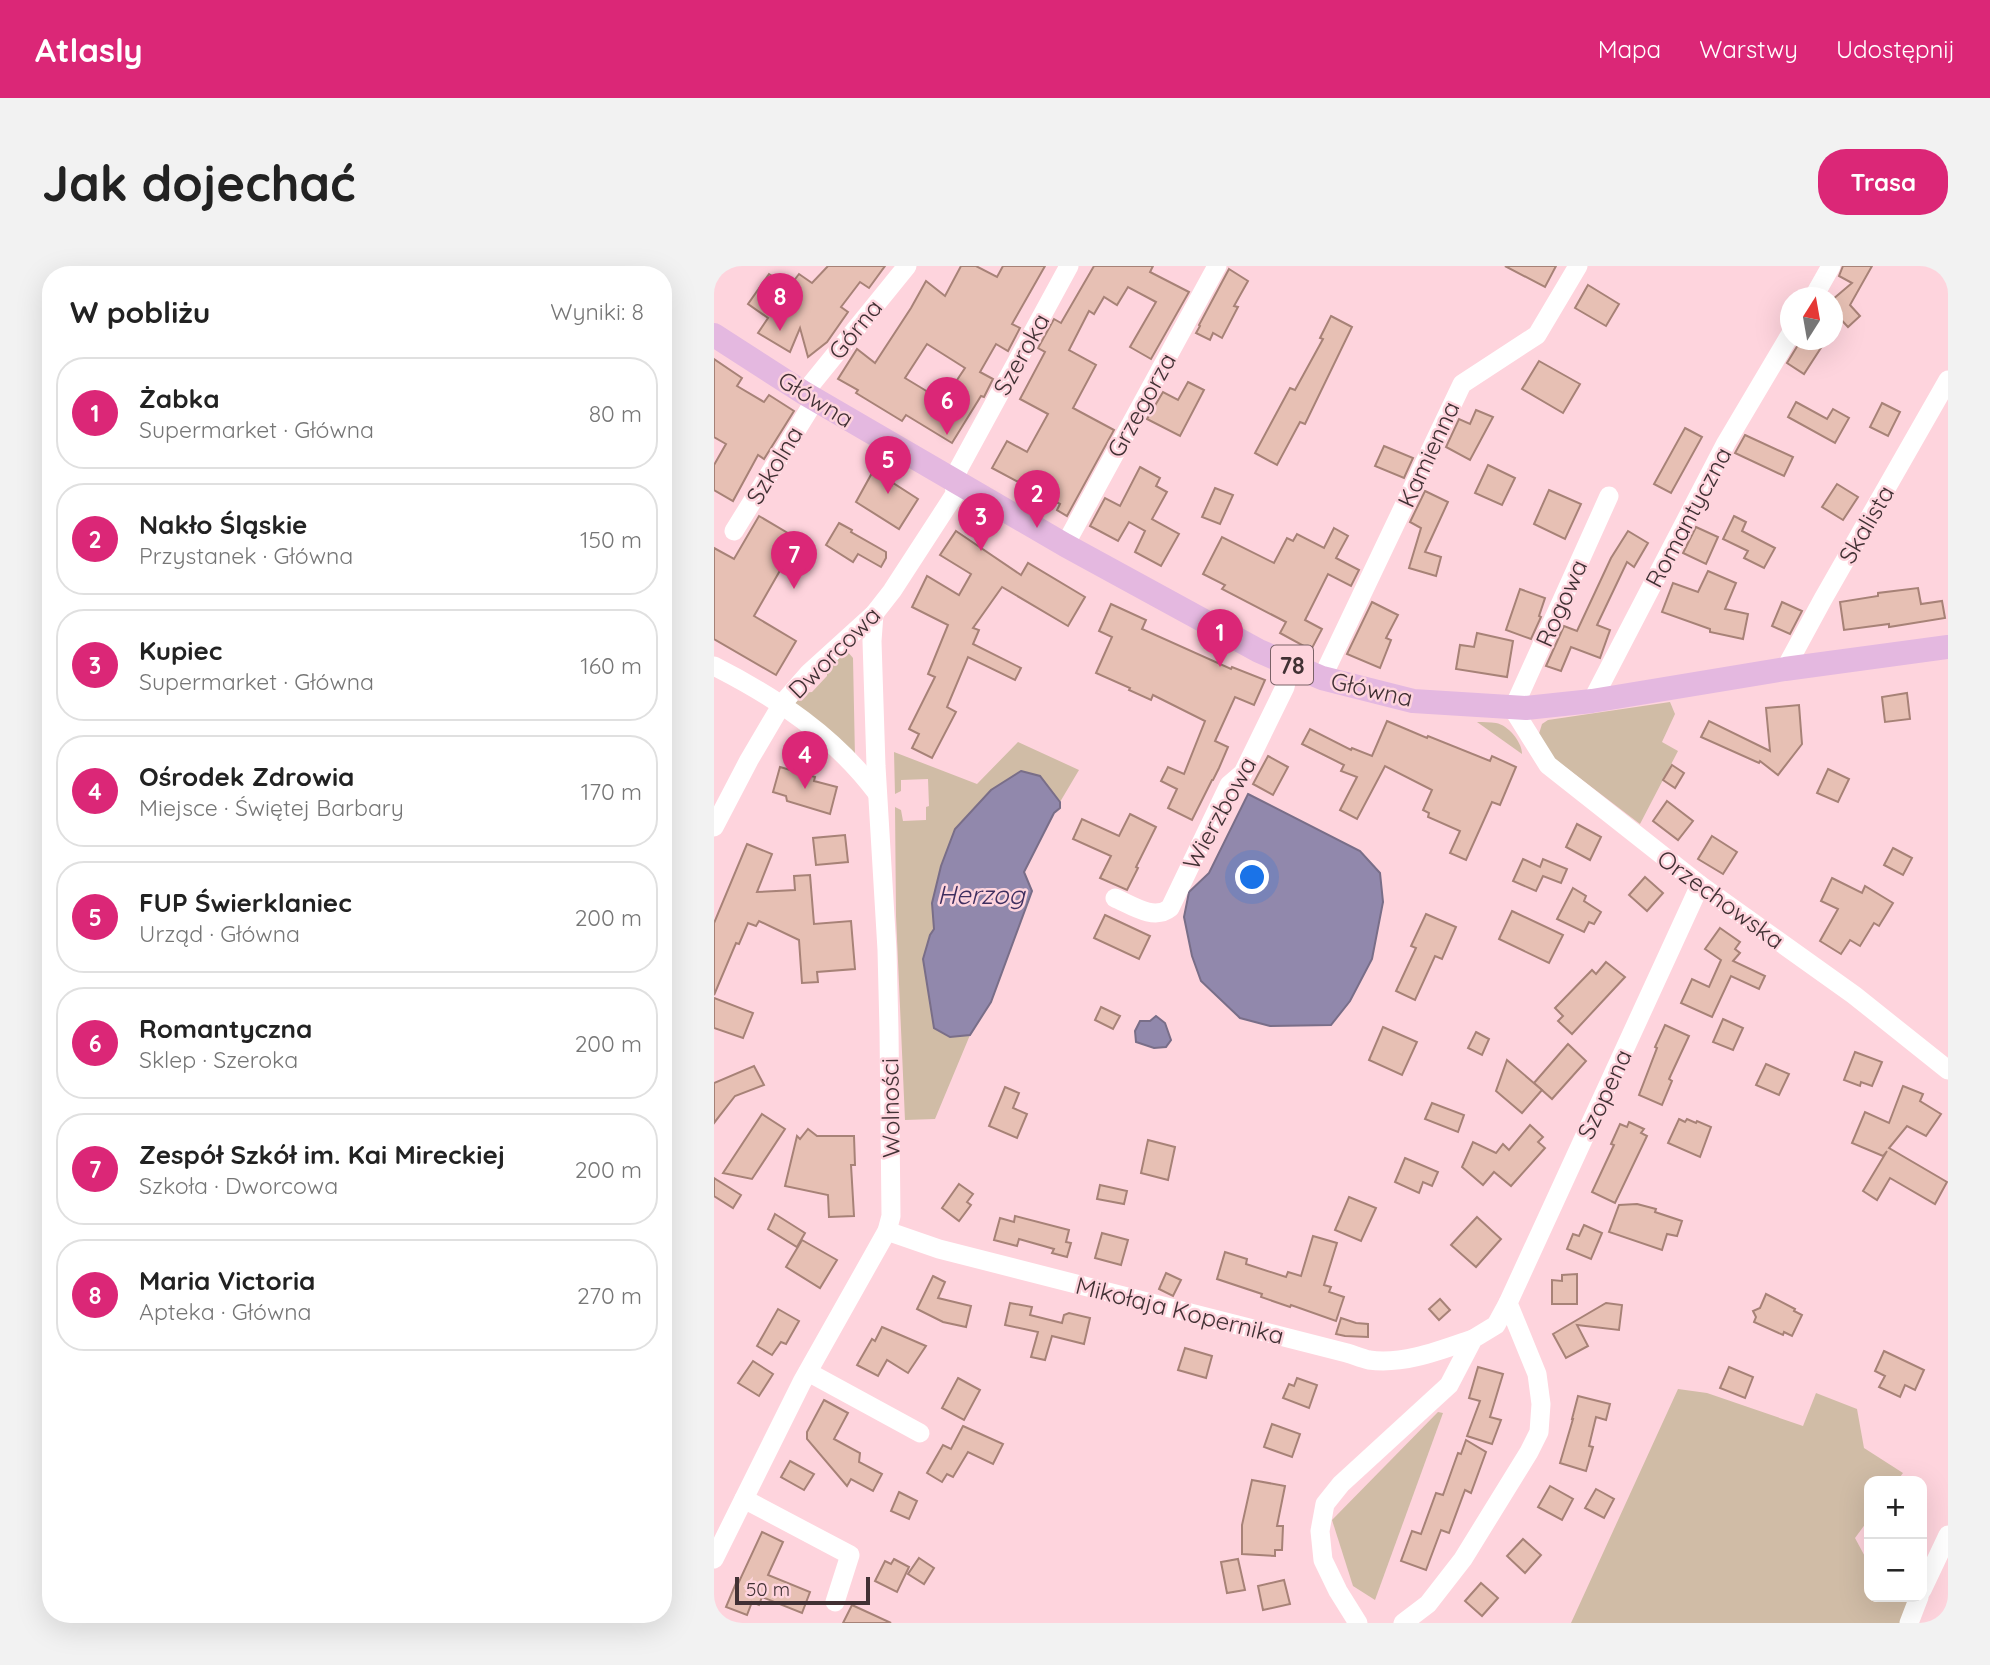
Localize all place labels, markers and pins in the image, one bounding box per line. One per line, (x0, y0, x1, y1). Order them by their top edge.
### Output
pin: 8 (757, 273, 803, 331)
pin: 6 (924, 377, 970, 435)
pin: 5 (865, 436, 911, 494)
pin: 2 (1014, 470, 1060, 528)
pin: 3 (958, 493, 1004, 551)
pin: 7 (771, 531, 817, 589)
pin: 1 (1197, 609, 1243, 667)
pin: 4 (782, 731, 828, 789)

